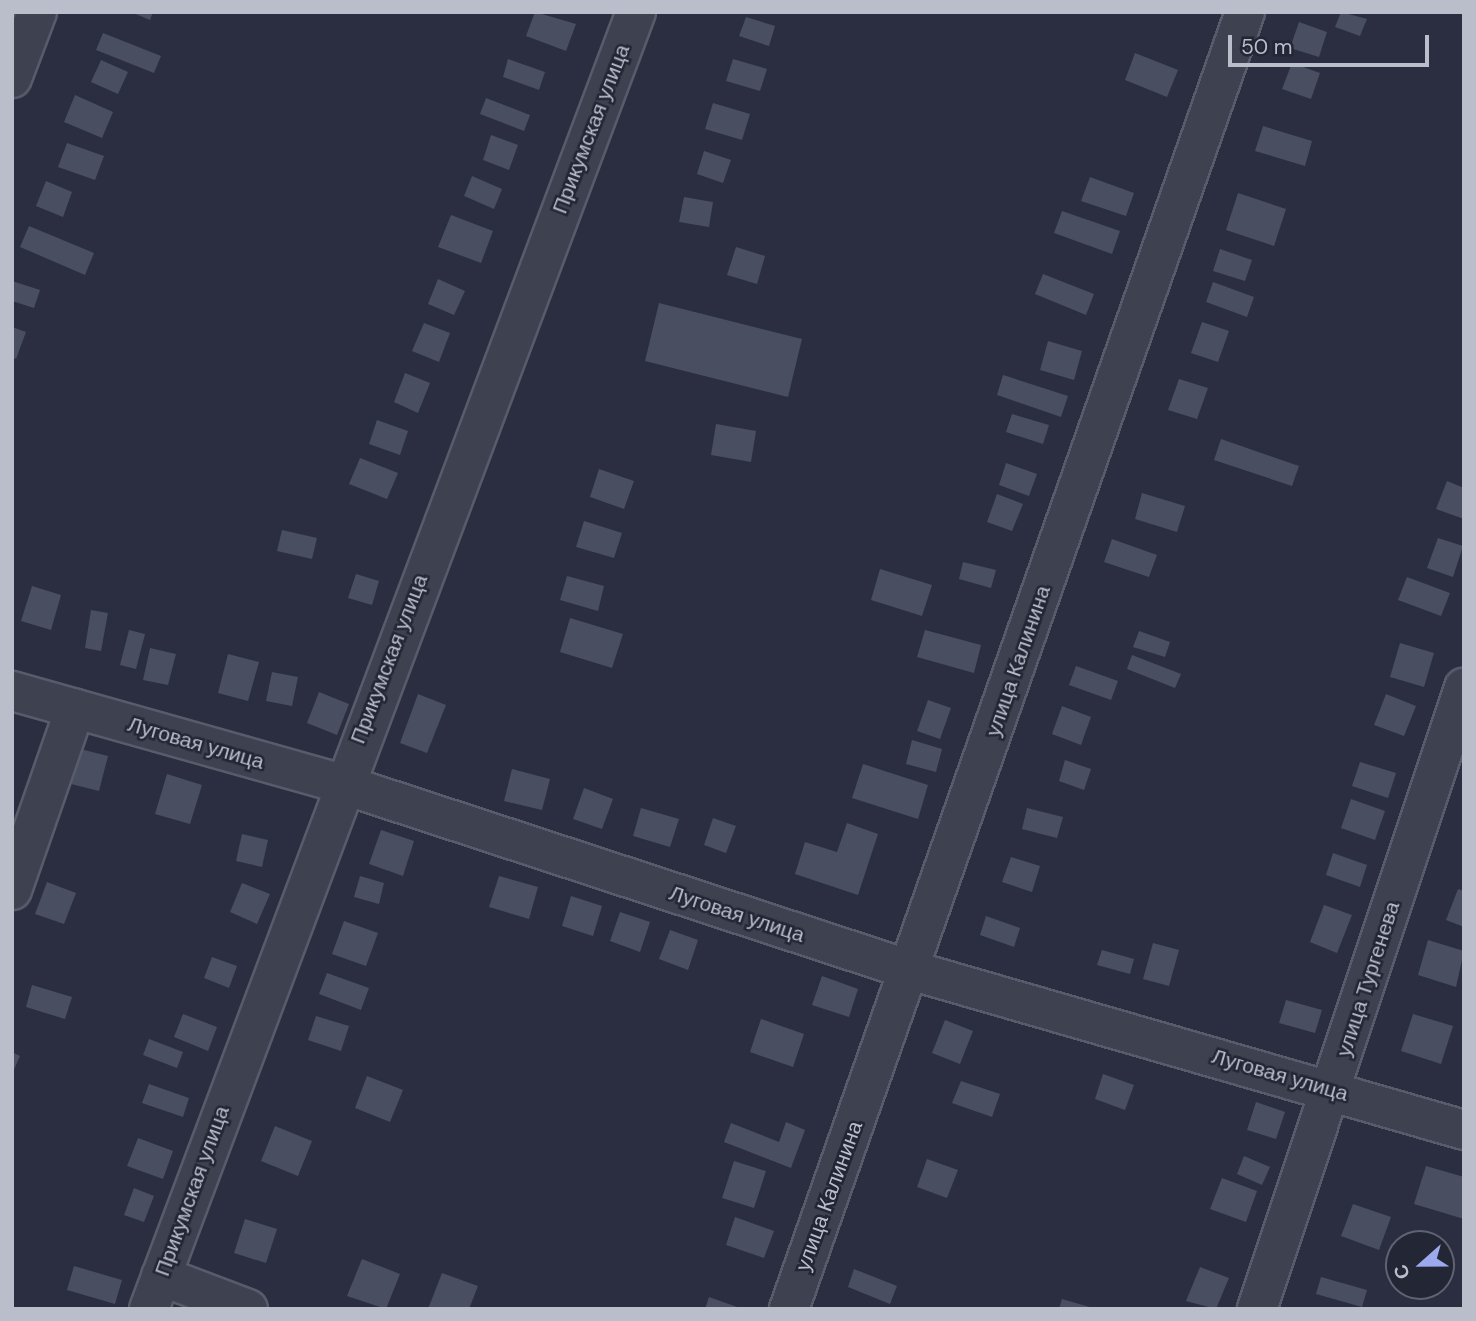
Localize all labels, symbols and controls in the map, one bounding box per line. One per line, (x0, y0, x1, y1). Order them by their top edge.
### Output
scale bar (1231, 21, 1432, 65)
text: 50 m (1241, 33, 1292, 61)
street label: Прикумская улица (547, 41, 635, 217)
street label: Прикумская улица (345, 571, 433, 747)
street label: улица Калинина (980, 582, 1056, 740)
street label: Луговая улица (125, 711, 267, 775)
street label: Луговая улица (666, 880, 808, 948)
street label: улица Тургенева (1331, 898, 1405, 1060)
street label: Луговая улица (1209, 1043, 1351, 1107)
street label: Прикумская улица (150, 1103, 234, 1279)
street label: улица Калинина (790, 1118, 868, 1274)
north arrow (1385, 1230, 1455, 1300)
text: С (1388, 1261, 1416, 1283)

